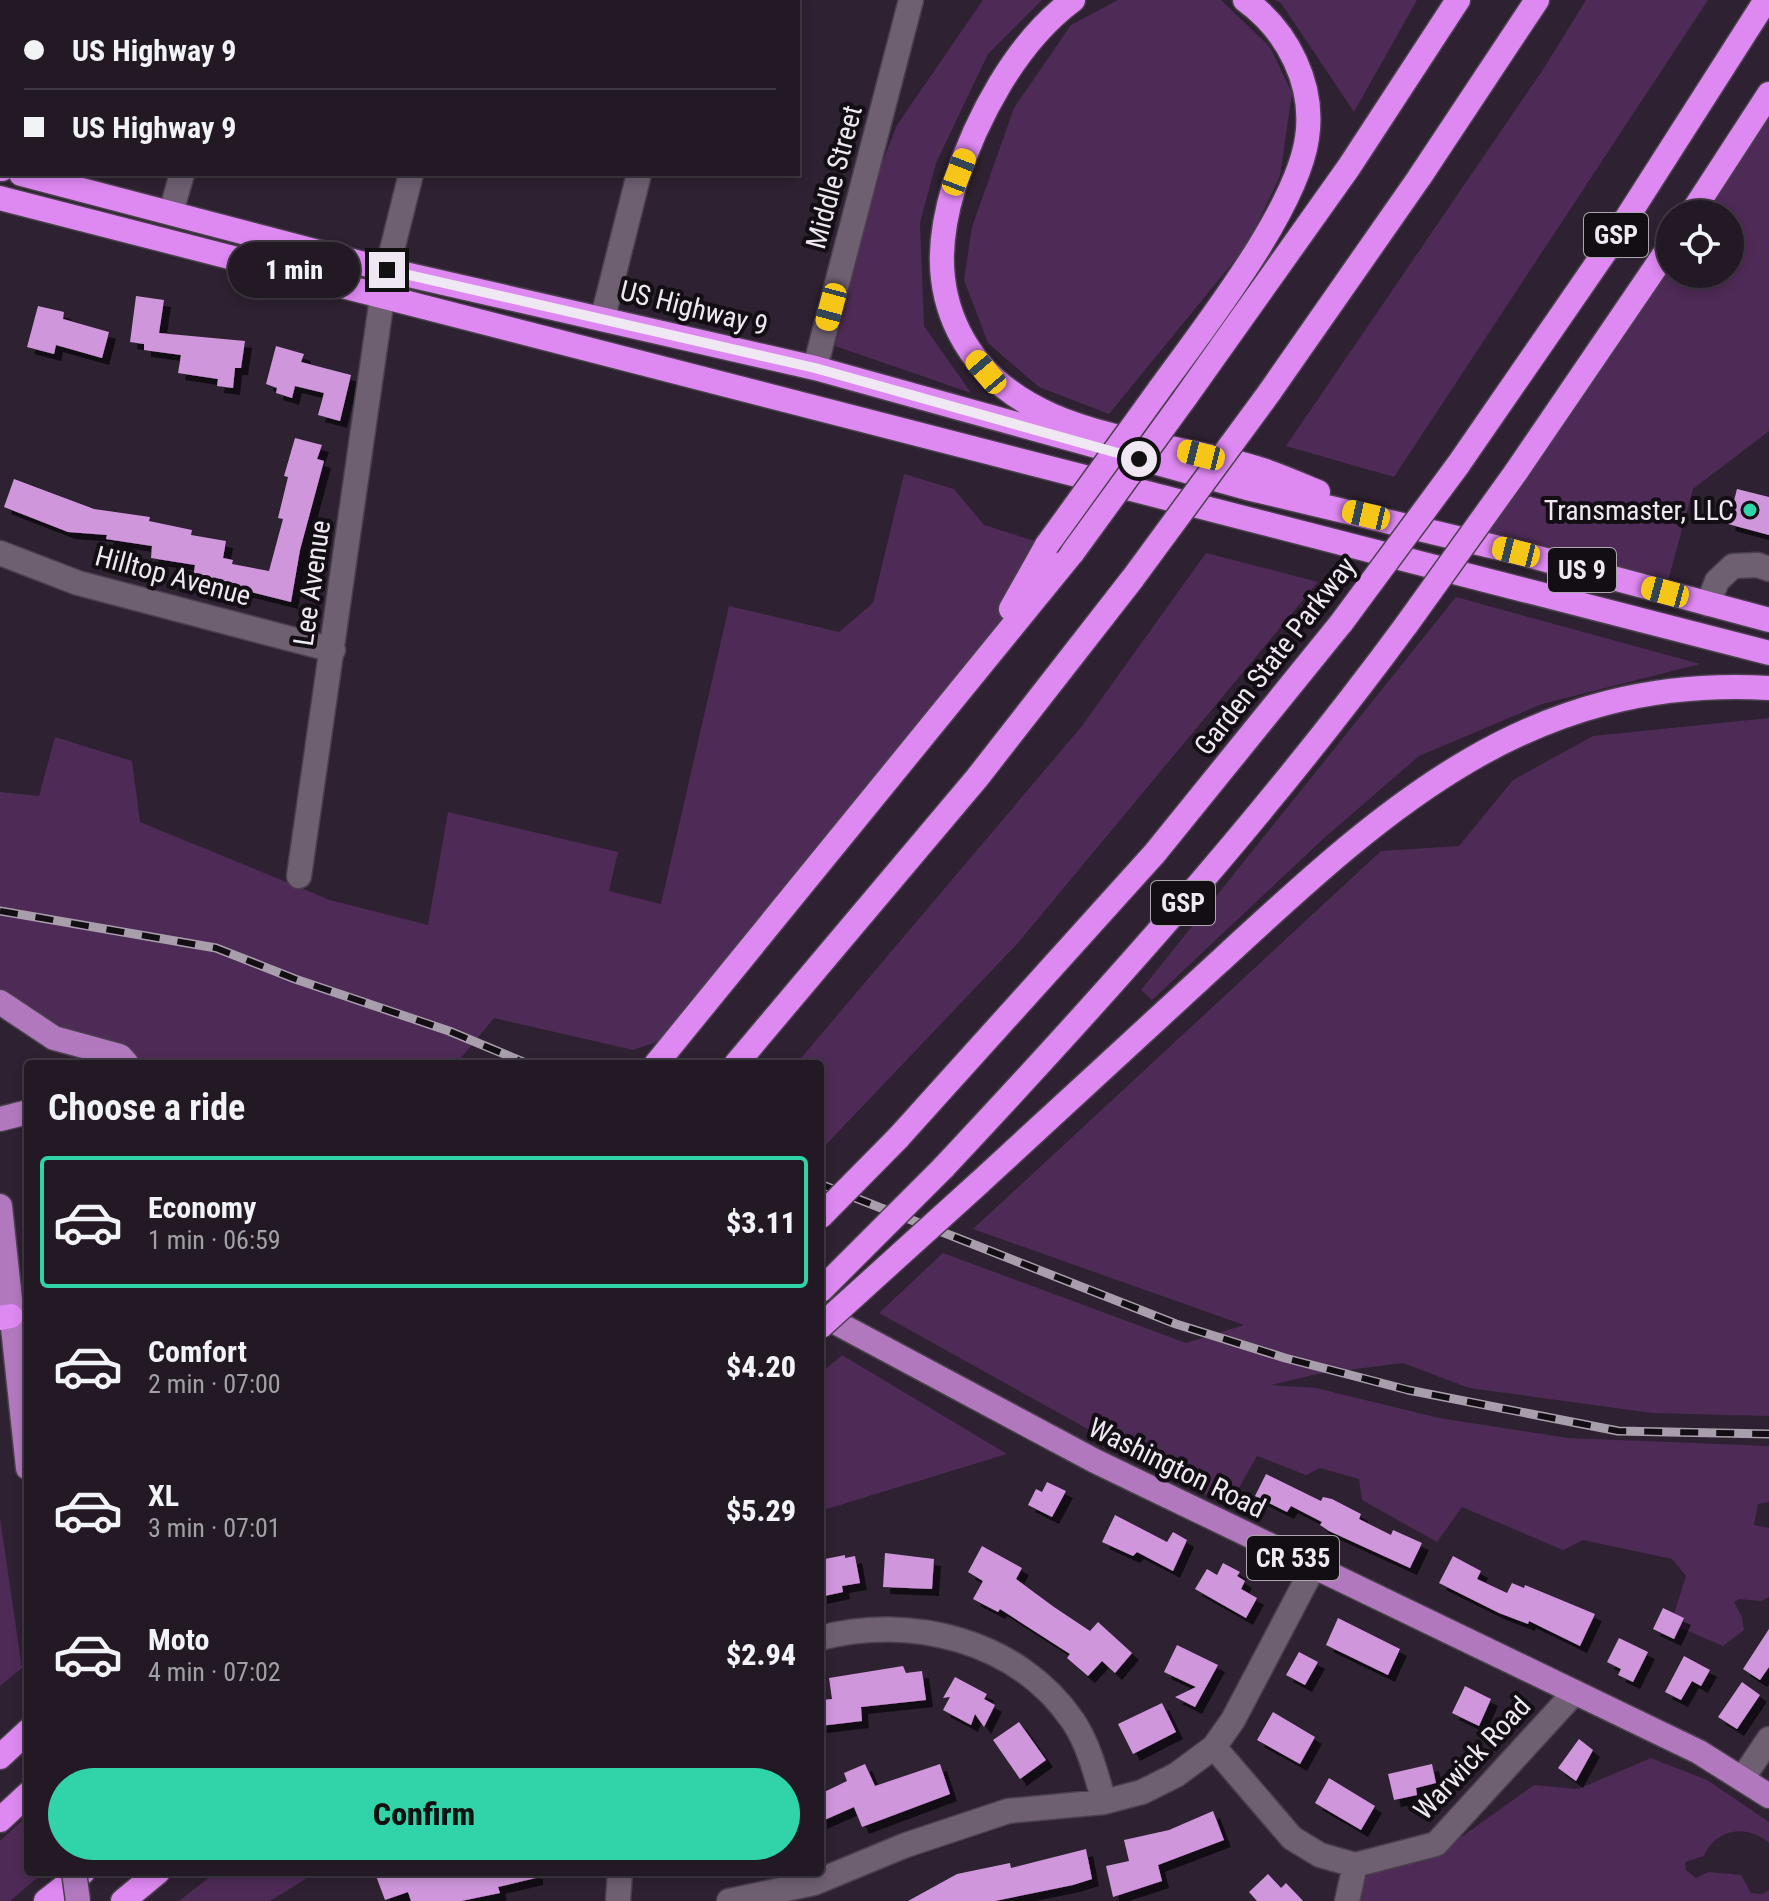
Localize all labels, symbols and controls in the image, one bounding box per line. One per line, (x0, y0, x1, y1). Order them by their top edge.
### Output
text: US Highway 9 (72, 33, 236, 68)
street label: Middle Street (799, 102, 869, 252)
text: US Highway 9 (72, 110, 236, 145)
car (939, 145, 979, 199)
map controls (1656, 200, 1744, 288)
button: locate (1656, 200, 1744, 288)
road number: GSP (1584, 213, 1648, 257)
callout: 1 min (227, 242, 359, 298)
route end (369, 252, 405, 288)
text: 1 min (265, 255, 323, 285)
street label: US Highway 9 (617, 274, 771, 342)
car (813, 281, 849, 333)
car (961, 346, 1011, 398)
car (1175, 438, 1227, 472)
route start (1121, 441, 1157, 477)
place label: Transmaster, LLC (1544, 494, 1734, 527)
car (1340, 498, 1392, 532)
marker: Transmaster, LLC (1741, 501, 1759, 519)
street label: Lee Avenue (287, 518, 337, 648)
car (1490, 535, 1542, 569)
street label: Hilltop Avenue (92, 539, 254, 613)
road number: US 9 (1548, 548, 1616, 592)
street label: Garden State Parkway (1187, 550, 1363, 762)
car (1639, 574, 1691, 610)
road number: GSP (1151, 881, 1215, 925)
text: Choose a ride (48, 1087, 245, 1129)
icon: car (52, 1186, 124, 1258)
text: Economy (148, 1190, 256, 1225)
text: $3.11 (726, 1205, 796, 1240)
text: 1 min · 06:59 (148, 1225, 281, 1255)
icon: car (52, 1330, 124, 1402)
text: Comfort (148, 1334, 247, 1369)
text: $4.20 (726, 1349, 796, 1384)
text: 2 min · 07:00 (148, 1369, 281, 1399)
street label: Washington Road (1083, 1411, 1271, 1525)
icon: car (52, 1474, 124, 1546)
text: XL (148, 1478, 179, 1513)
text: $5.29 (726, 1493, 796, 1528)
text: 3 min · 07:01 (148, 1513, 281, 1543)
road number: CR 535 (1247, 1536, 1339, 1580)
icon: car (52, 1618, 124, 1690)
text: Moto (148, 1622, 209, 1657)
text: $2.94 (726, 1637, 796, 1672)
text: 4 min · 07:02 (148, 1657, 281, 1687)
street label: Warwick Road (1407, 1690, 1537, 1826)
button: Confirm (48, 1768, 800, 1860)

